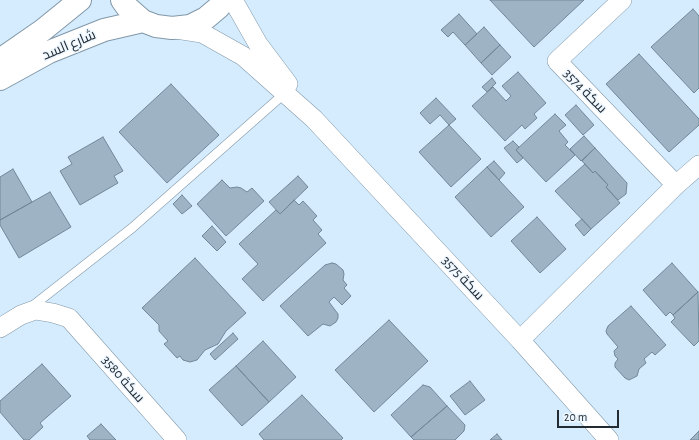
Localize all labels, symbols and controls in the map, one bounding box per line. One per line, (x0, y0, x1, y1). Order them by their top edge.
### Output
street label: شارع السد (40, 26, 98, 64)
street label: سكة 3574 (560, 65, 610, 117)
street label: سكة 3575 (438, 252, 488, 304)
street label: سكة 3580 (98, 352, 148, 406)
scale bar (559, 402, 621, 428)
text: 20 m (564, 411, 587, 423)

